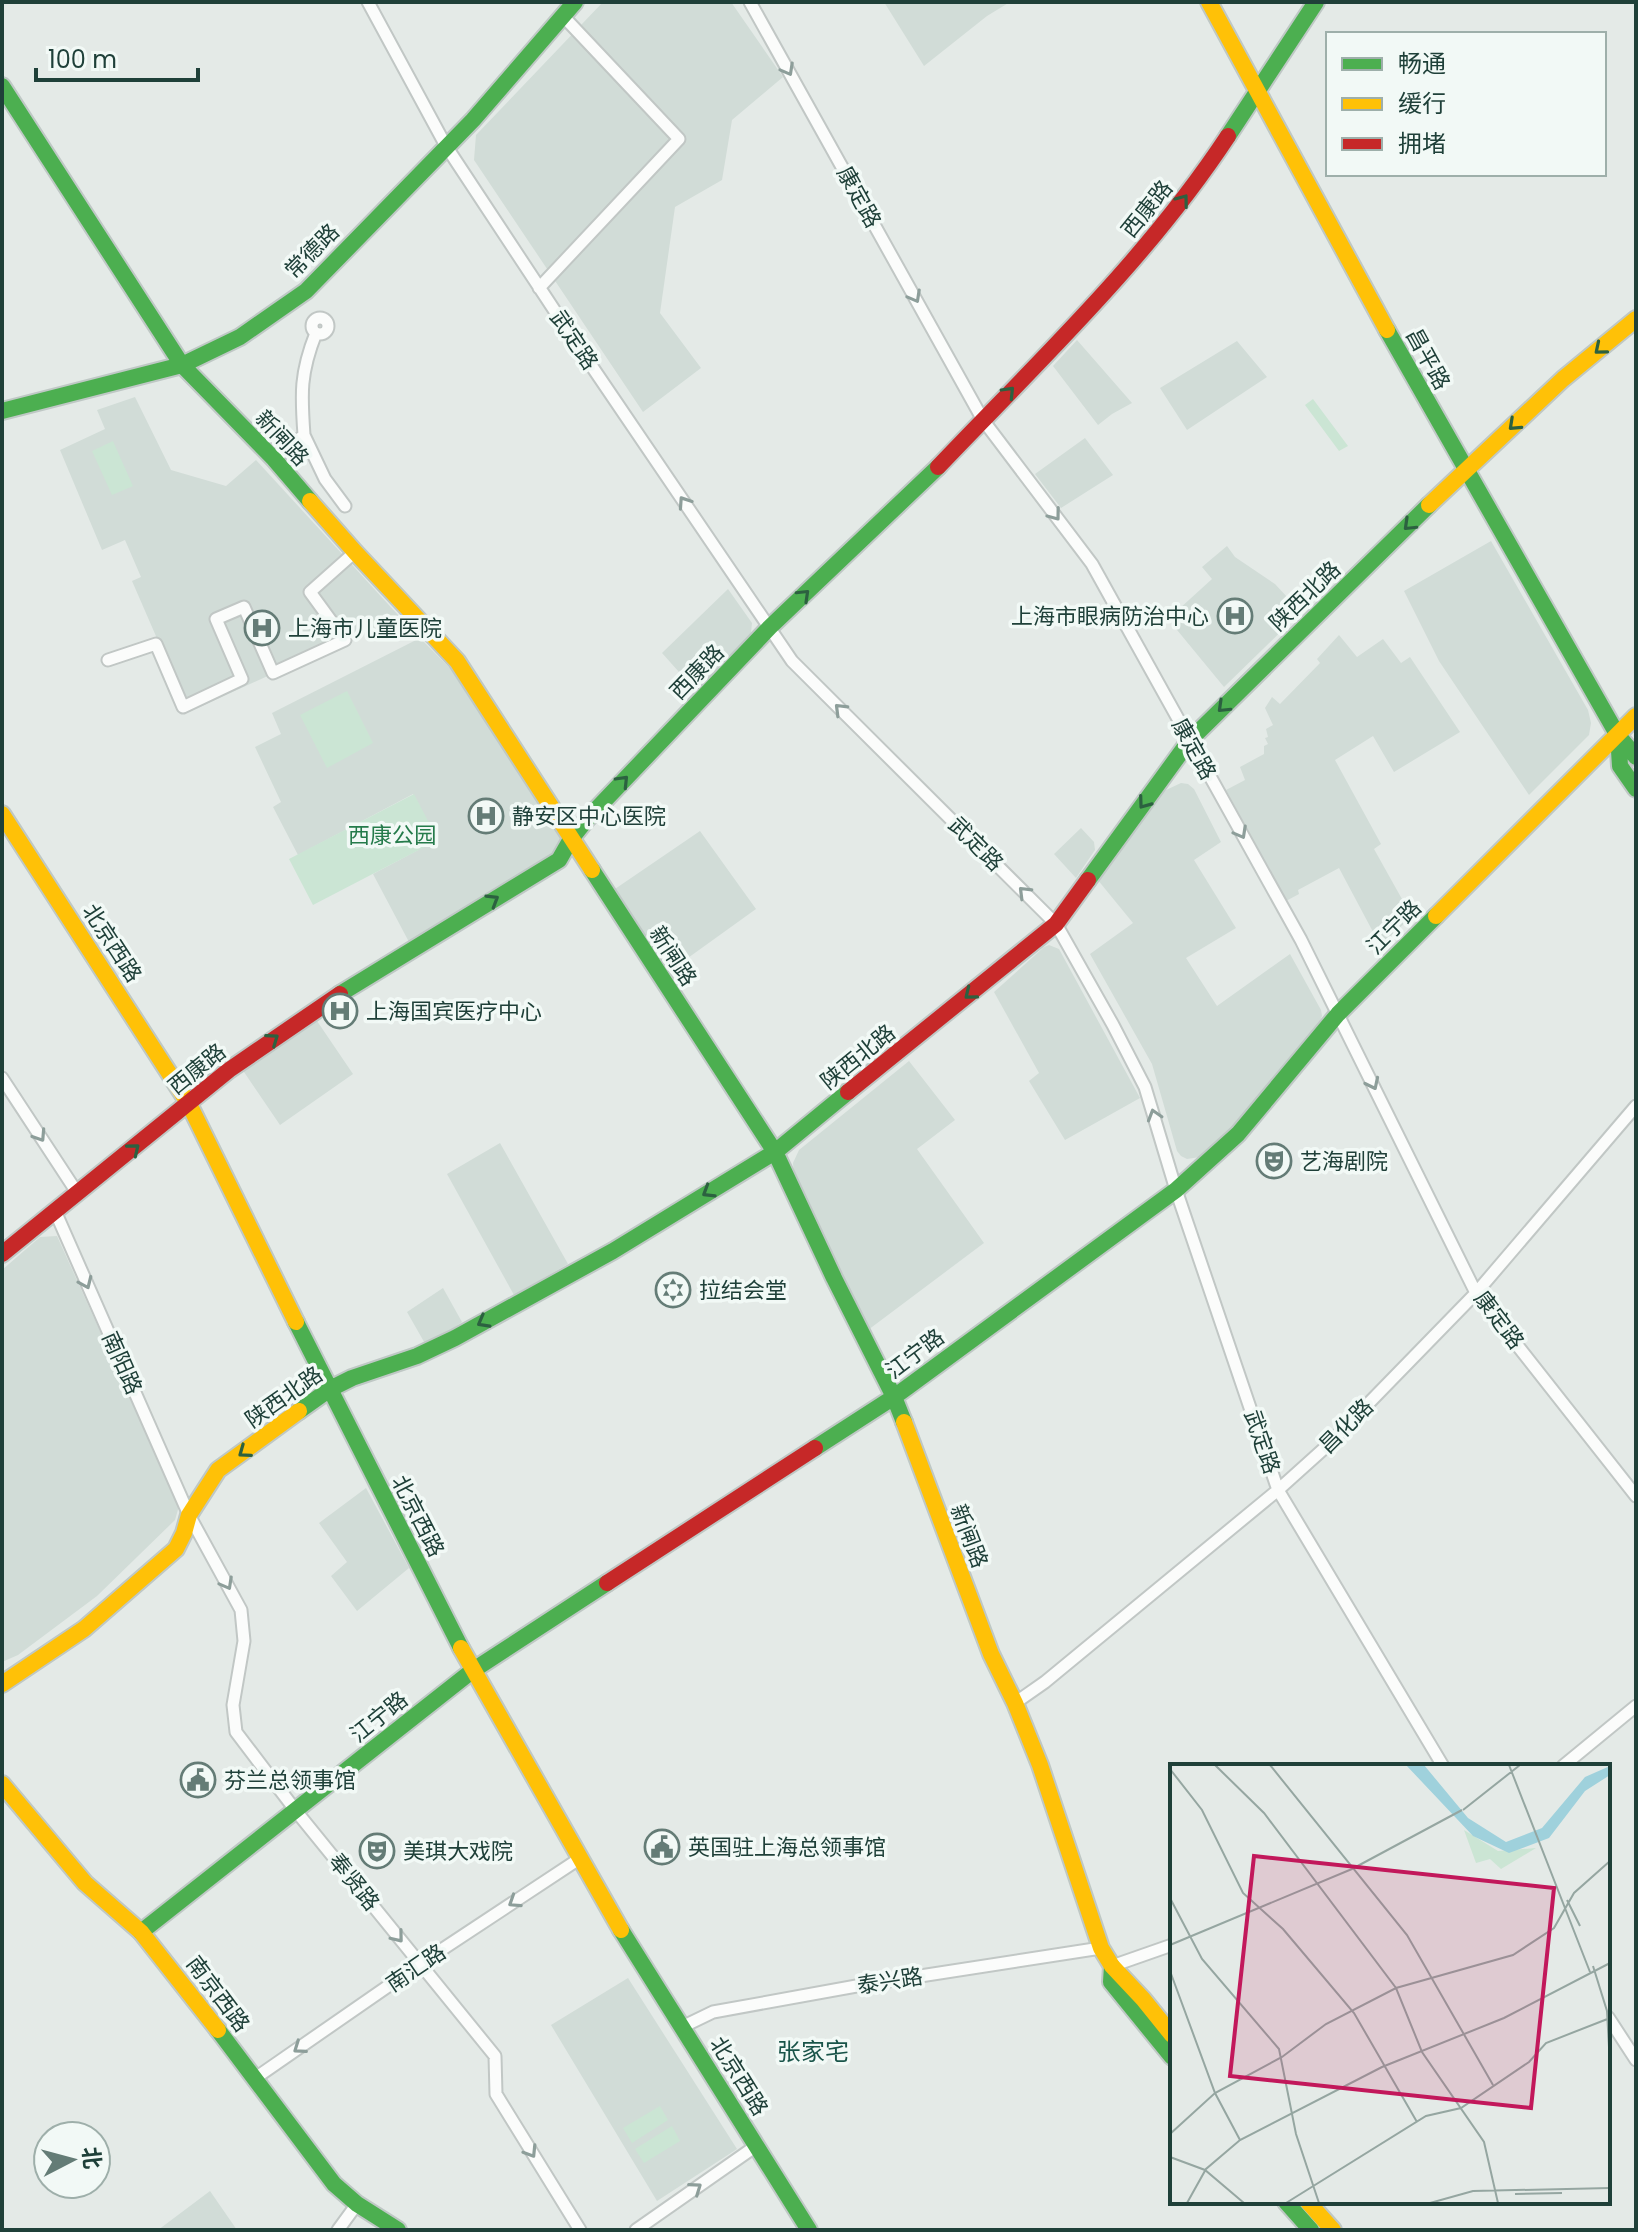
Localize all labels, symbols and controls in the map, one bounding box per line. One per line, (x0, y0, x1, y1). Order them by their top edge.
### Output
scale bar (36, 32, 198, 82)
legend (1326, 32, 1606, 176)
text: 100 m (48, 43, 117, 76)
text: 畅通 (1398, 47, 1446, 80)
one-way arrow (778, 61, 794, 76)
text: 缓行 (1398, 87, 1446, 120)
text: 拥堵 (1398, 127, 1446, 160)
street label: 康定路 (829, 161, 889, 233)
street label: 西康路 (1114, 174, 1180, 244)
one-way arrow (1174, 194, 1188, 209)
street label: 常德路 (278, 217, 346, 285)
one-way arrow (905, 288, 921, 303)
street label: 武定路 (543, 304, 605, 376)
street label: 昌平路 (1398, 323, 1458, 395)
one-way arrow (1594, 339, 1609, 354)
one-way arrow (1000, 387, 1014, 402)
street label: 新闸路 (248, 403, 316, 473)
one-way arrow (1509, 415, 1523, 430)
one-way arrow (679, 496, 694, 511)
one-way arrow (1046, 506, 1060, 521)
one-way arrow (1404, 516, 1418, 530)
street label: 陕西北路 (1263, 554, 1347, 638)
one-way arrow (795, 590, 810, 604)
hospital icon: 上海市眼病防治中心 (1216, 597, 1254, 635)
place label: 上海市眼病防治中心 (1011, 601, 1209, 632)
hospital icon: 上海市儿童医院 (243, 609, 281, 647)
place label: 上海市儿童医院 (288, 613, 442, 644)
street label: 西康路 (663, 637, 731, 707)
one-way arrow (1218, 698, 1232, 712)
one-way arrow (835, 704, 849, 718)
street label: 康定路 (1164, 713, 1224, 785)
one-way arrow (614, 776, 628, 791)
one-way arrow (1139, 794, 1153, 809)
hospital icon: 静安区中心医院 (467, 797, 505, 835)
place label: 静安区中心医院 (512, 801, 666, 832)
street label: 武定路 (942, 810, 1010, 878)
park label: 西康公园 (348, 820, 436, 851)
one-way arrow (1231, 825, 1246, 839)
one-way arrow (1019, 887, 1034, 902)
street label: 江宁路 (1360, 893, 1428, 961)
one-way arrow (484, 894, 499, 909)
street label: 北京西路 (75, 898, 149, 988)
street label: 新闸路 (642, 920, 704, 992)
one-way arrow (965, 984, 979, 999)
hospital icon: 上海国宾医疗中心 (321, 992, 359, 1030)
place label: 上海国宾医疗中心 (366, 996, 542, 1027)
street label: 陕西北路 (814, 1017, 902, 1097)
one-way arrow (265, 1034, 279, 1049)
street label: 西康路 (162, 1036, 232, 1102)
one-way arrow (1363, 1076, 1379, 1091)
one-way arrow (1147, 1109, 1163, 1122)
one-way arrow (30, 1127, 45, 1142)
theatre icon: 艺海剧院 (1255, 1142, 1293, 1180)
one-way arrow (124, 1144, 139, 1159)
place label: 艺海剧院 (1300, 1146, 1388, 1177)
one-way arrow (702, 1183, 717, 1198)
synagogue icon: 拉结会堂 (654, 1271, 692, 1309)
one-way arrow (77, 1274, 93, 1289)
place label: 拉结会堂 (699, 1275, 787, 1306)
street label: 康定路 (1467, 1284, 1531, 1356)
one-way arrow (477, 1313, 492, 1328)
street label: 江宁路 (879, 1322, 951, 1386)
street label: 南阳路 (94, 1327, 150, 1399)
street label: 陕西北路 (239, 1359, 329, 1435)
street label: 昌化路 (1312, 1392, 1380, 1460)
street label: 武定路 (1237, 1406, 1287, 1478)
one-way arrow (238, 1442, 253, 1457)
street label: 北京西路 (384, 1470, 452, 1562)
street label: 新闸路 (943, 1500, 995, 1572)
one-way arrow (217, 1575, 233, 1589)
street label: 江宁路 (344, 1684, 414, 1750)
public building icon: 芬兰总领事馆 (179, 1761, 217, 1799)
inset map (1170, 1764, 1610, 2204)
place label: 芬兰总领事馆 (224, 1765, 356, 1796)
public building icon: 英国驻上海总领事馆 (643, 1828, 681, 1866)
theatre icon: 美琪大戏院 (358, 1832, 396, 1870)
place label: 英国驻上海总领事馆 (688, 1832, 886, 1863)
place label: 美琪大戏院 (403, 1836, 513, 1867)
street label: 奉贤路 (321, 1847, 387, 1917)
one-way arrow (508, 1892, 523, 1907)
one-way arrow (388, 1928, 402, 1943)
street label: 南汇路 (380, 1937, 452, 1999)
street label: 南京西路 (179, 1950, 257, 2038)
street label: 泰兴路 (855, 1961, 925, 2001)
street label: 北京西路 (703, 2030, 775, 2122)
district label: 张家宅 (777, 2035, 849, 2068)
one-way arrow (294, 2038, 308, 2053)
north arrow (32, 2120, 112, 2200)
one-way arrow (522, 2143, 537, 2158)
text: 北 (75, 2145, 108, 2171)
one-way arrow (687, 2183, 701, 2198)

